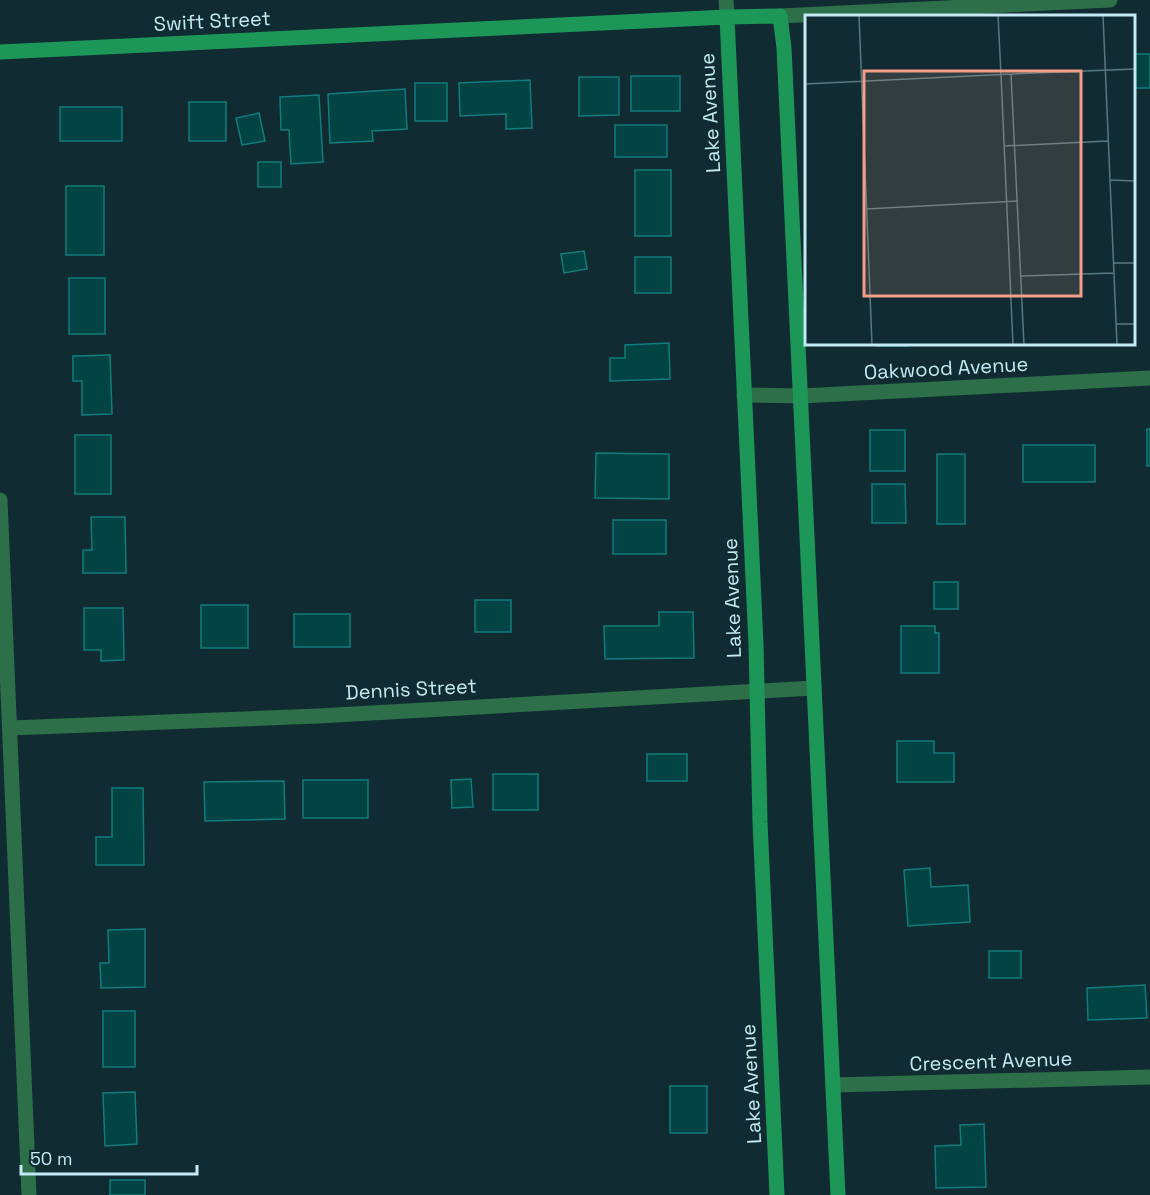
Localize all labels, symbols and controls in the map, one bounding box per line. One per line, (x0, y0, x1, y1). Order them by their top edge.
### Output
street label: Swift Street (153, 5, 271, 37)
inset map (805, 15, 1135, 345)
street label: Lake Avenue (694, 52, 726, 174)
street label: Oakwood Avenue (863, 351, 1029, 385)
street label: Lake Avenue (717, 538, 747, 658)
street label: Dennis Street (345, 673, 477, 705)
street label: Lake Avenue (735, 1023, 767, 1145)
street label: Crescent Avenue (909, 1045, 1073, 1077)
scale bar (21, 1138, 196, 1176)
text: 50 m (30, 1147, 72, 1170)

